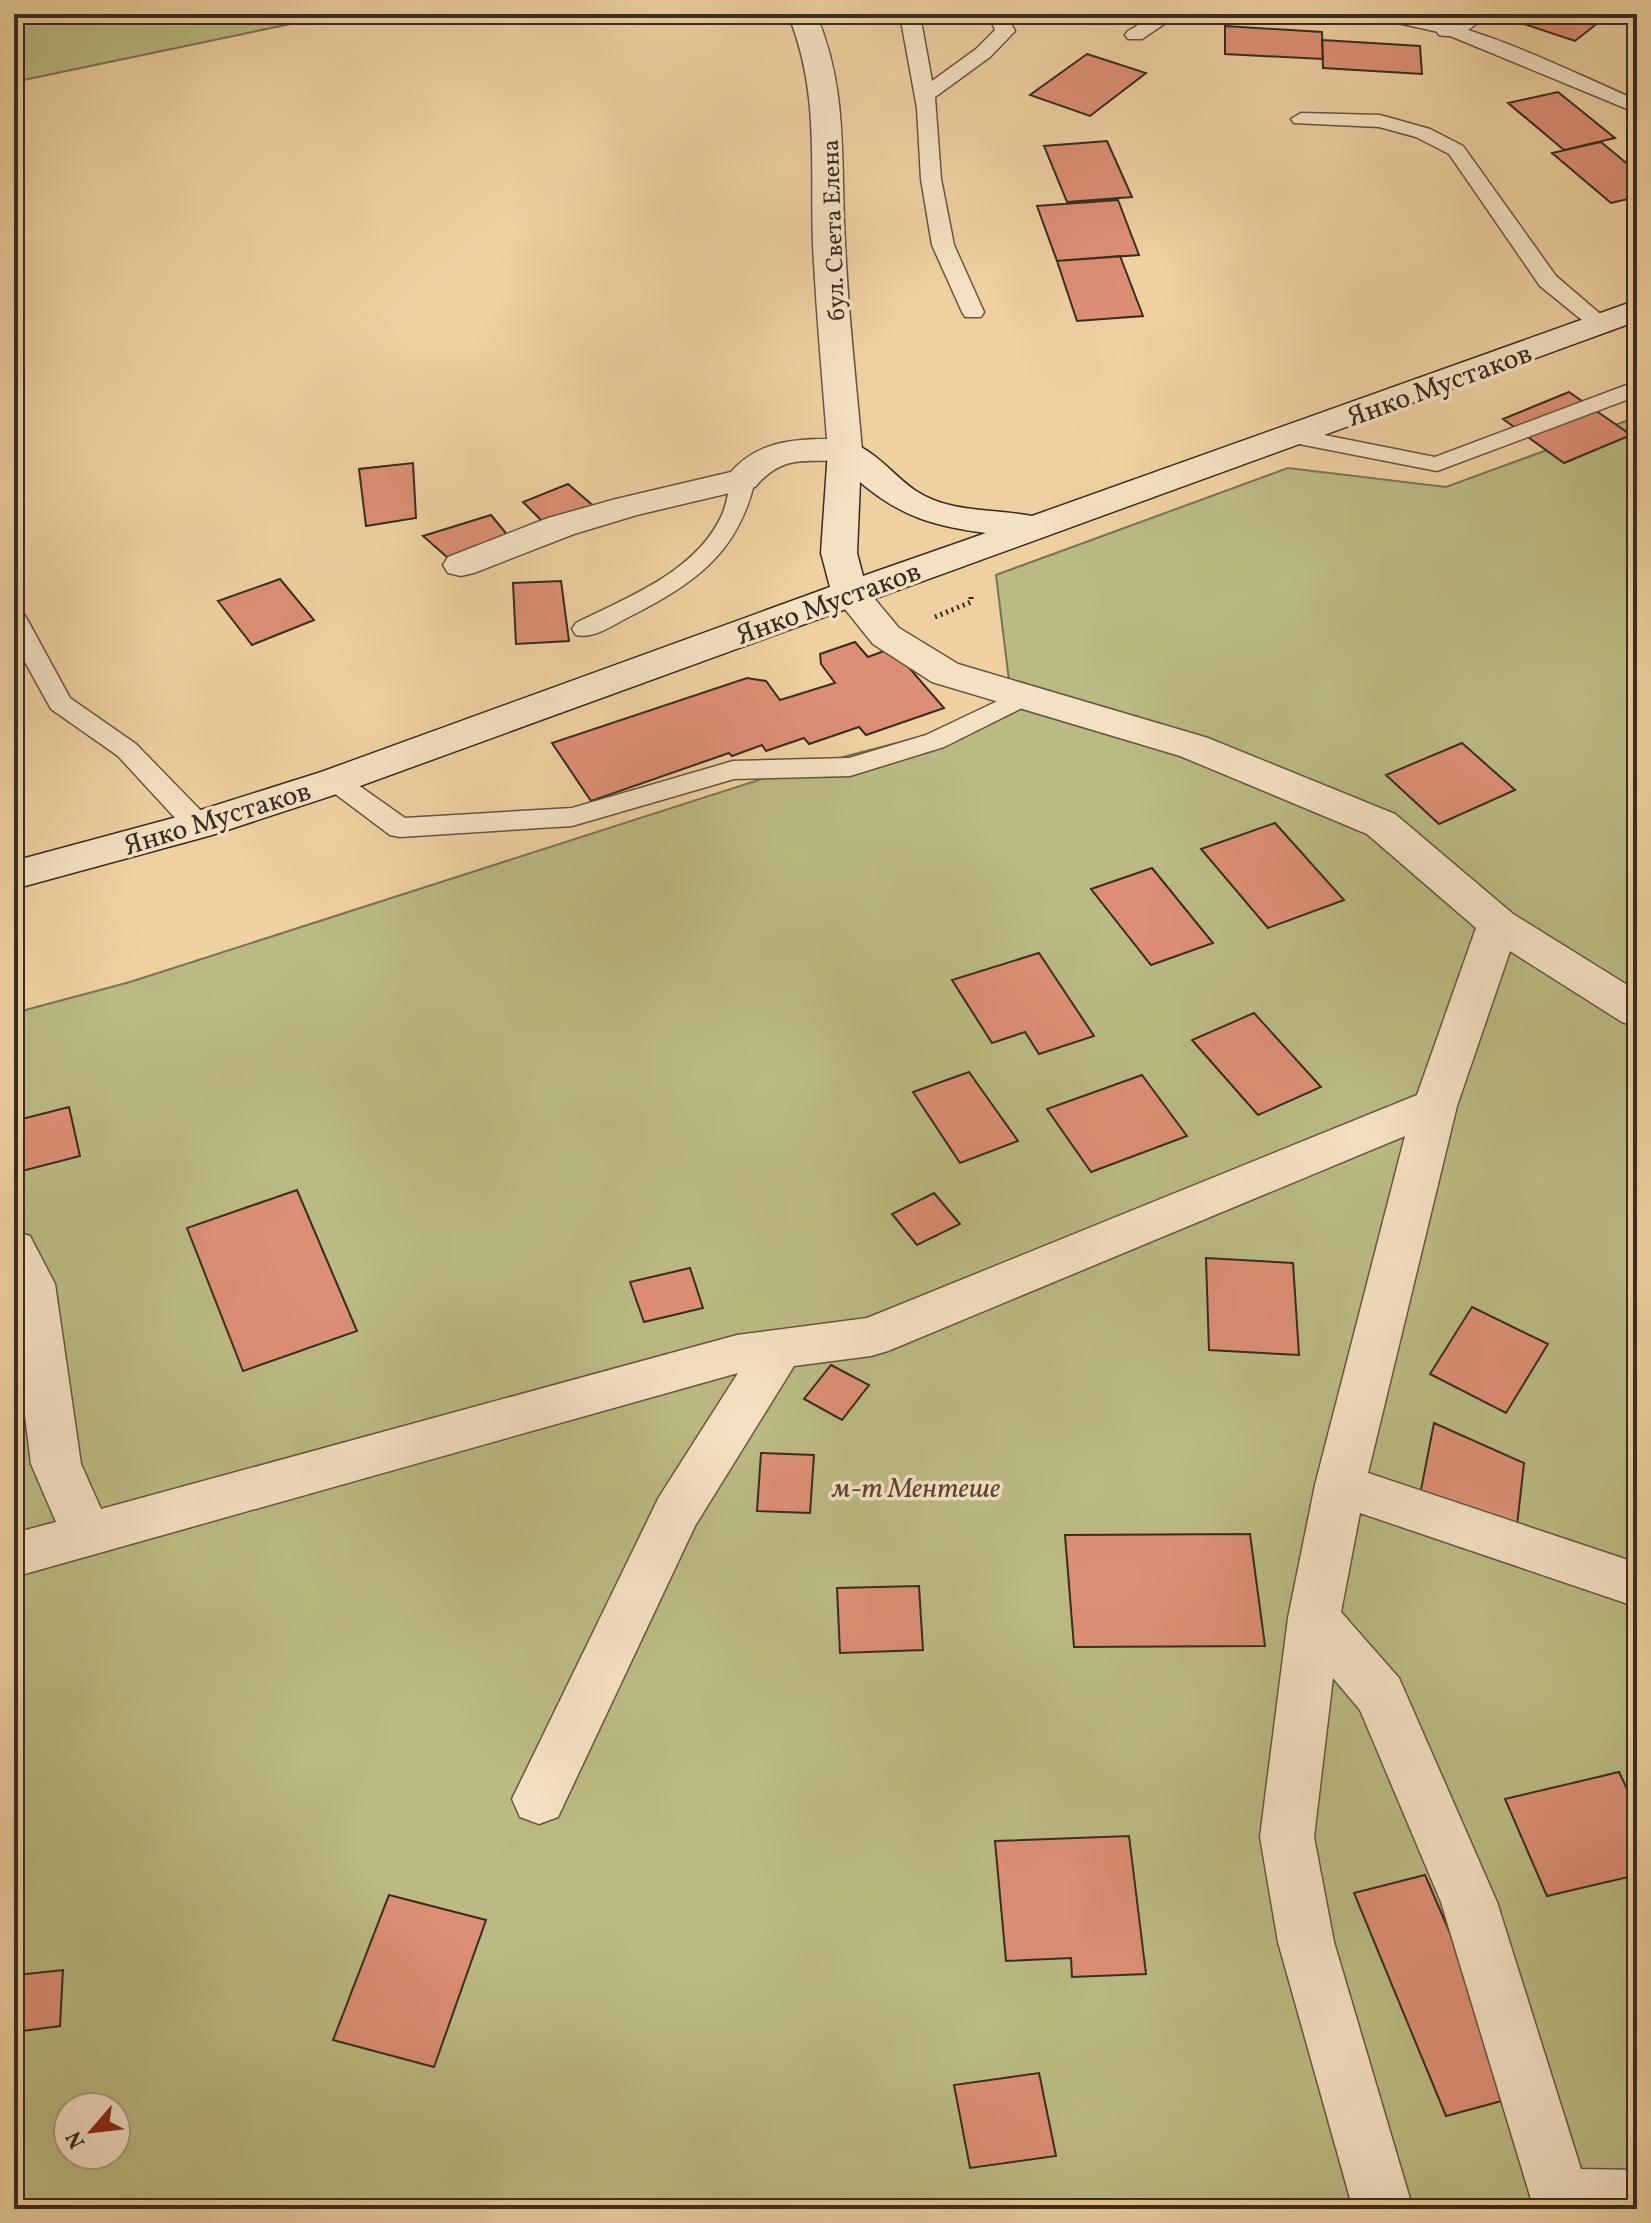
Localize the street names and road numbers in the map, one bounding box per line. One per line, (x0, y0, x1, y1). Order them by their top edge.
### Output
street label: бул. Света Елена (815, 139, 855, 321)
street label: Янко Мустаков (1342, 335, 1538, 438)
street label: Янко Мустаков (731, 553, 927, 656)
street label: Янко Мустаков (119, 772, 316, 866)

